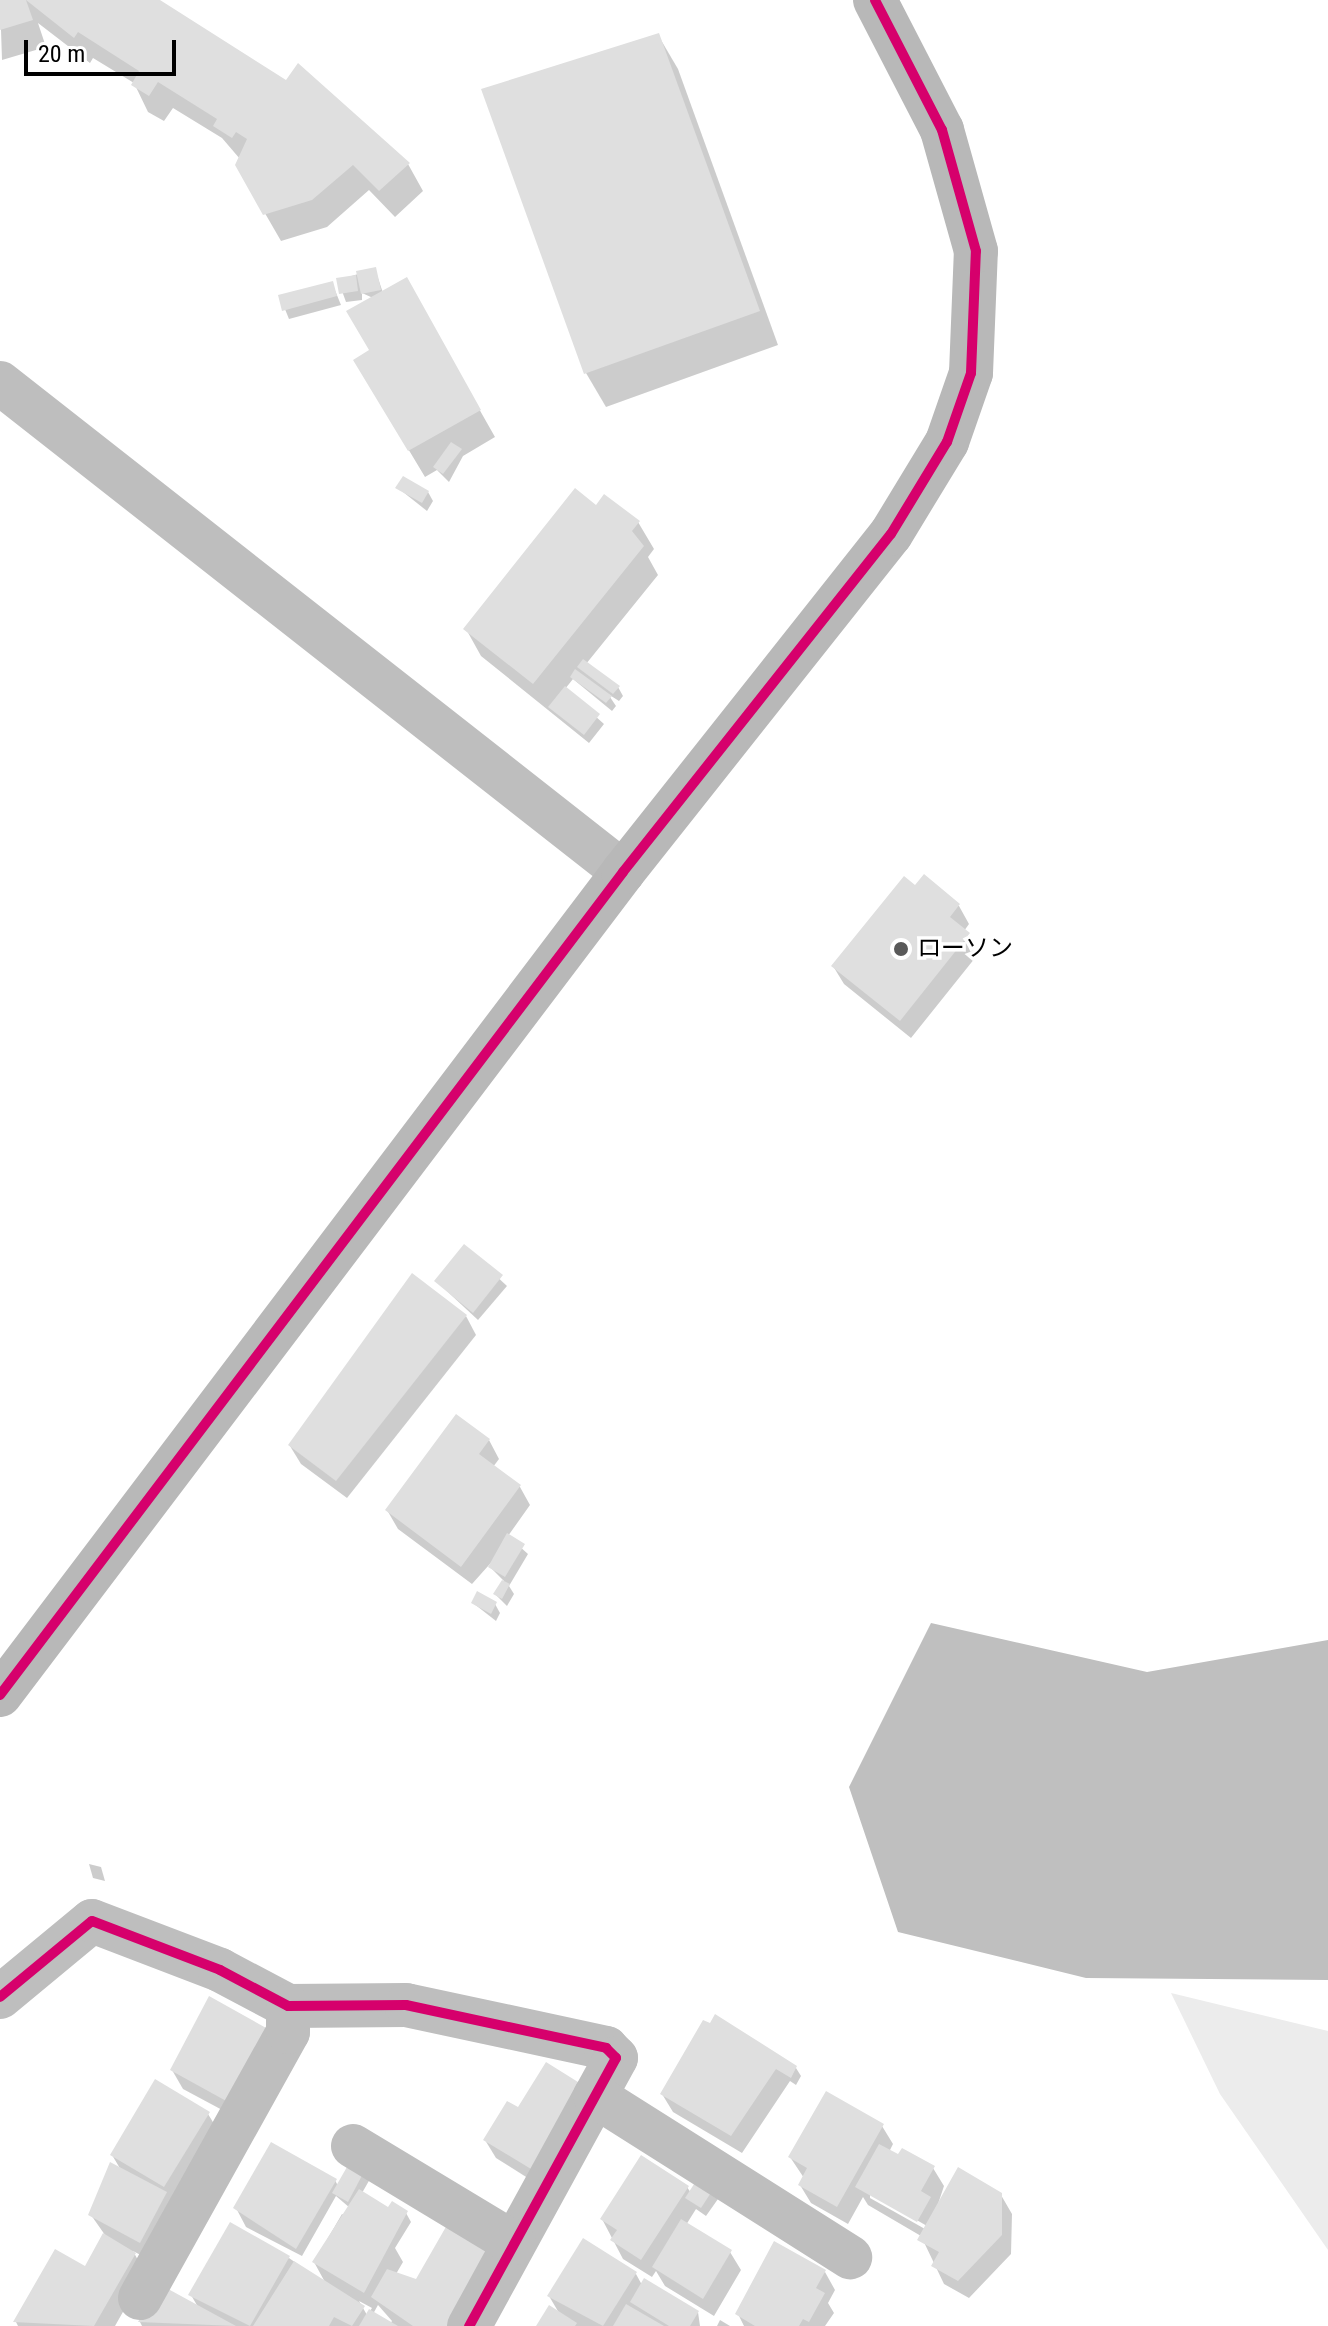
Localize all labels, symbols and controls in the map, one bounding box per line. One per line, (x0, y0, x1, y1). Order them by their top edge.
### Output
scale bar (28, 24, 180, 74)
text: 20 m (38, 40, 85, 68)
place label: ローソン (917, 935, 1013, 963)
marker: ローソン (892, 940, 910, 958)

